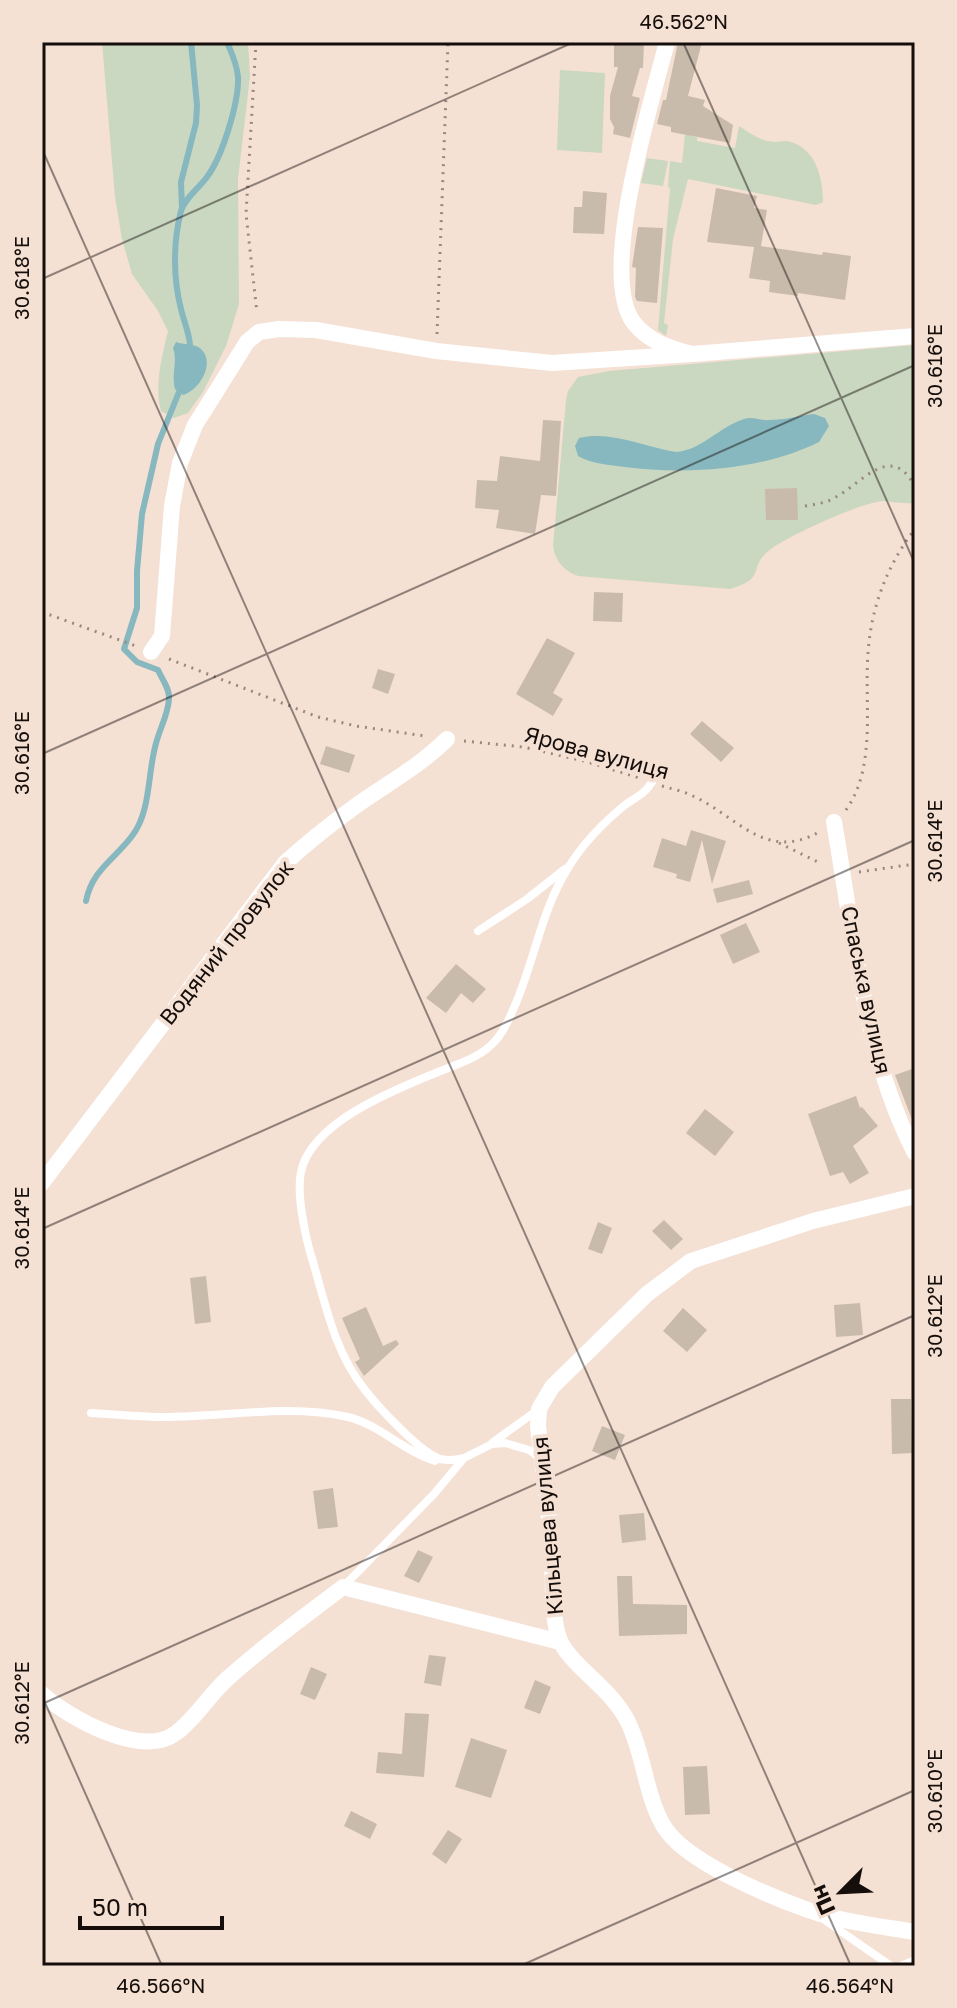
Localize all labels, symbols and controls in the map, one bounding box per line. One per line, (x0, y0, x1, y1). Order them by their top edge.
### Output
text: 46.562°N (640, 9, 728, 33)
text: 30.618°E (9, 236, 33, 320)
text: 30.616°E (922, 324, 946, 408)
text: 30.616°E (9, 711, 33, 795)
street label: Ярова вулиця (522, 720, 672, 784)
text: 30.614°E (922, 799, 946, 883)
street label: Водяний провулок (153, 854, 299, 1030)
street label: Спаська вулиця (836, 904, 898, 1076)
text: 30.614°E (9, 1186, 33, 1270)
text: 30.612°E (922, 1274, 946, 1358)
street label: Кільцева вулиця (526, 1436, 568, 1616)
text: 30.612°E (9, 1661, 33, 1745)
text: 30.610°E (922, 1749, 946, 1833)
north arrow (801, 1852, 881, 1932)
scale bar (80, 1880, 222, 1930)
text: Пн (804, 1881, 841, 1919)
text: 50 m (92, 1892, 148, 1921)
text: 46.566°N (116, 1973, 206, 1997)
text: 46.564°N (806, 1973, 894, 1997)

